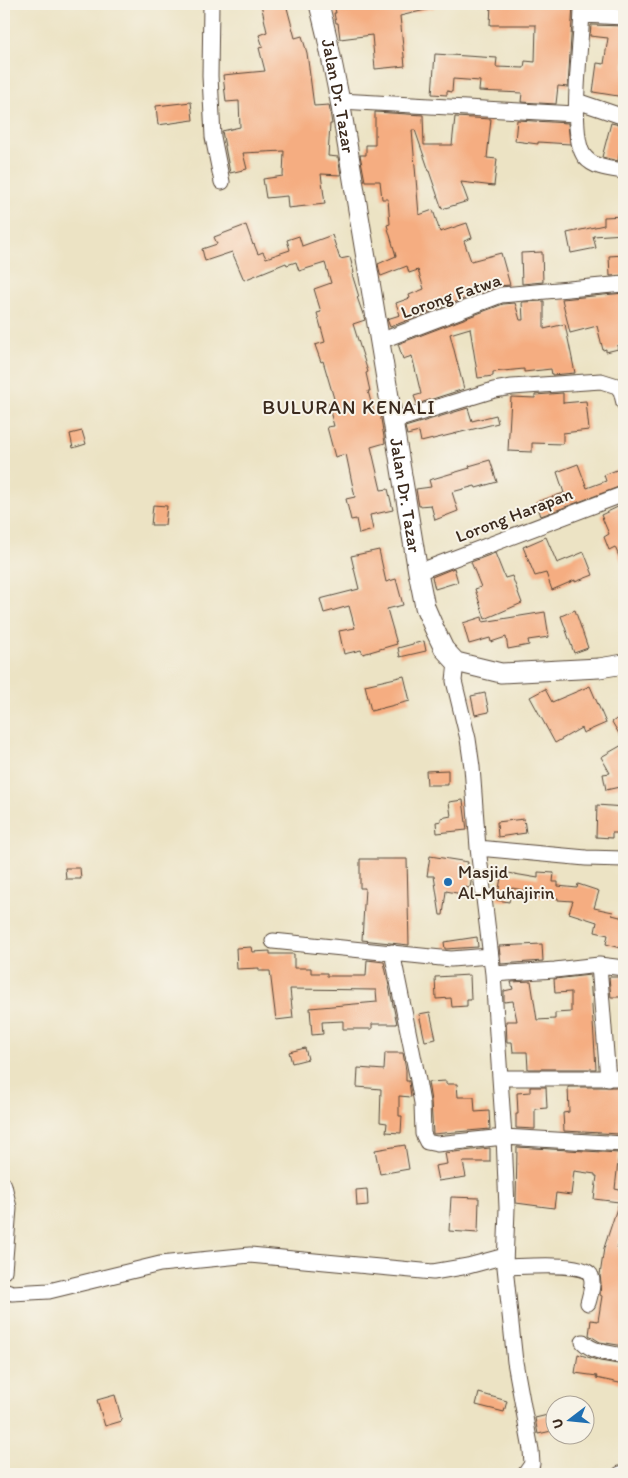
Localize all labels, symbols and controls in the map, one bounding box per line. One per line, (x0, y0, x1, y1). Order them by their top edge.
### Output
street label: Jalan Dr. Tazar (317, 37, 360, 155)
street label: Lorong Fatwa (398, 268, 505, 323)
district label: BULURAN KENALI (262, 395, 436, 419)
street label: Jalan Dr. Tazar (385, 436, 426, 555)
street label: Lorong Harapan (452, 483, 576, 547)
place label: Masjid Al-Muhajirin (458, 861, 555, 904)
marker: Masjid Al-Muhajirin (442, 876, 454, 888)
north arrow (546, 1396, 596, 1446)
text: U (549, 1417, 567, 1430)

